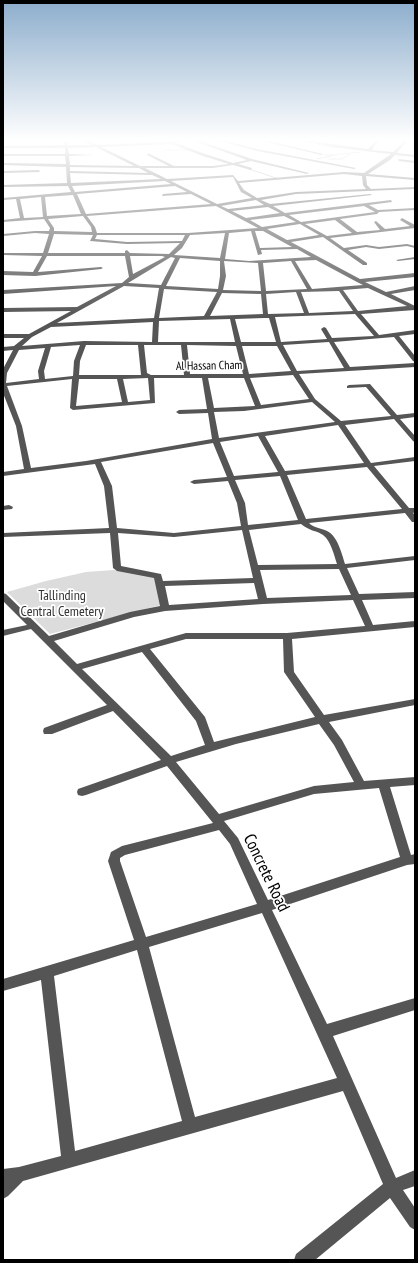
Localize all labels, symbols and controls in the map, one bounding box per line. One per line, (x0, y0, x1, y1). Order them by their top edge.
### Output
street label: Al Hassan Cham (176, 358, 242, 374)
park label: Tallinding Central Cemetery (21, 588, 103, 620)
street label: Concrete Road (238, 831, 294, 915)

